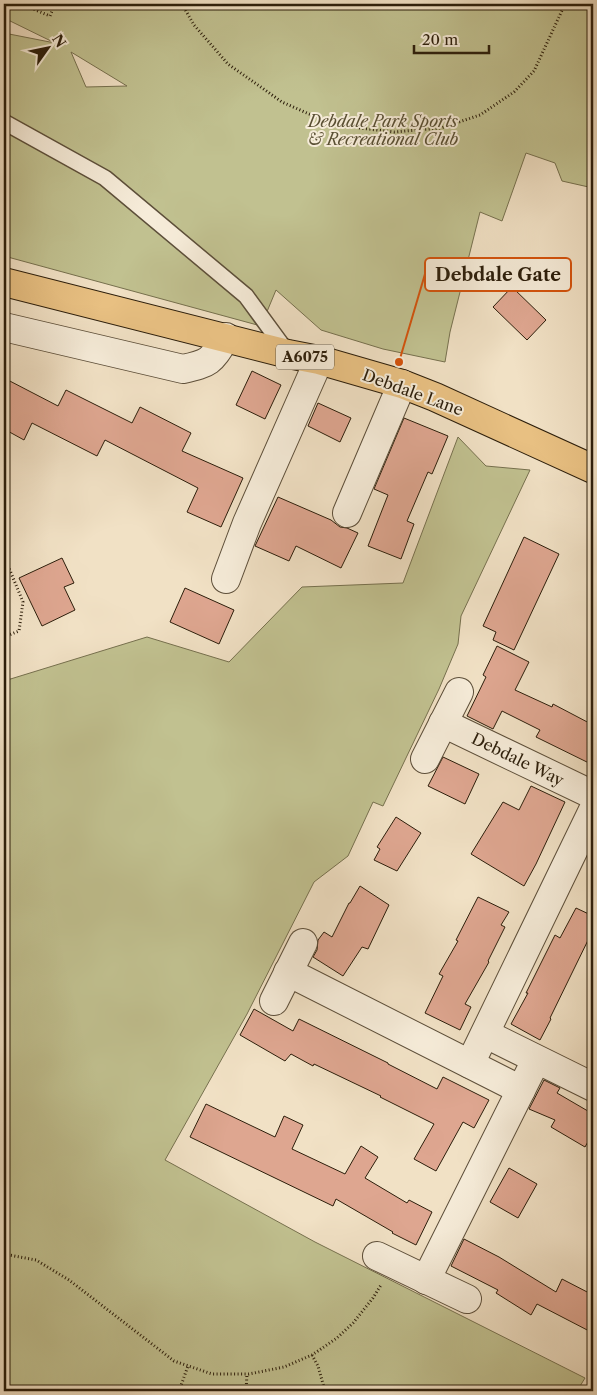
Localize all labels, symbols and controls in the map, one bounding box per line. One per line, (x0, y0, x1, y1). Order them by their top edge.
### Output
north arrow (22, 22, 72, 72)
scale bar (414, 22, 490, 54)
text: 20 m (422, 30, 458, 49)
text: N (48, 31, 70, 51)
park label: Debdale Park Sports & Recreational Club (306, 111, 459, 149)
callout: Debdale Gate (425, 258, 571, 291)
text: Debdale Gate (435, 264, 561, 286)
road number: A6075 (276, 344, 334, 370)
street label: Debdale Lane (360, 365, 466, 419)
street label: Debdale Way (469, 728, 568, 790)

